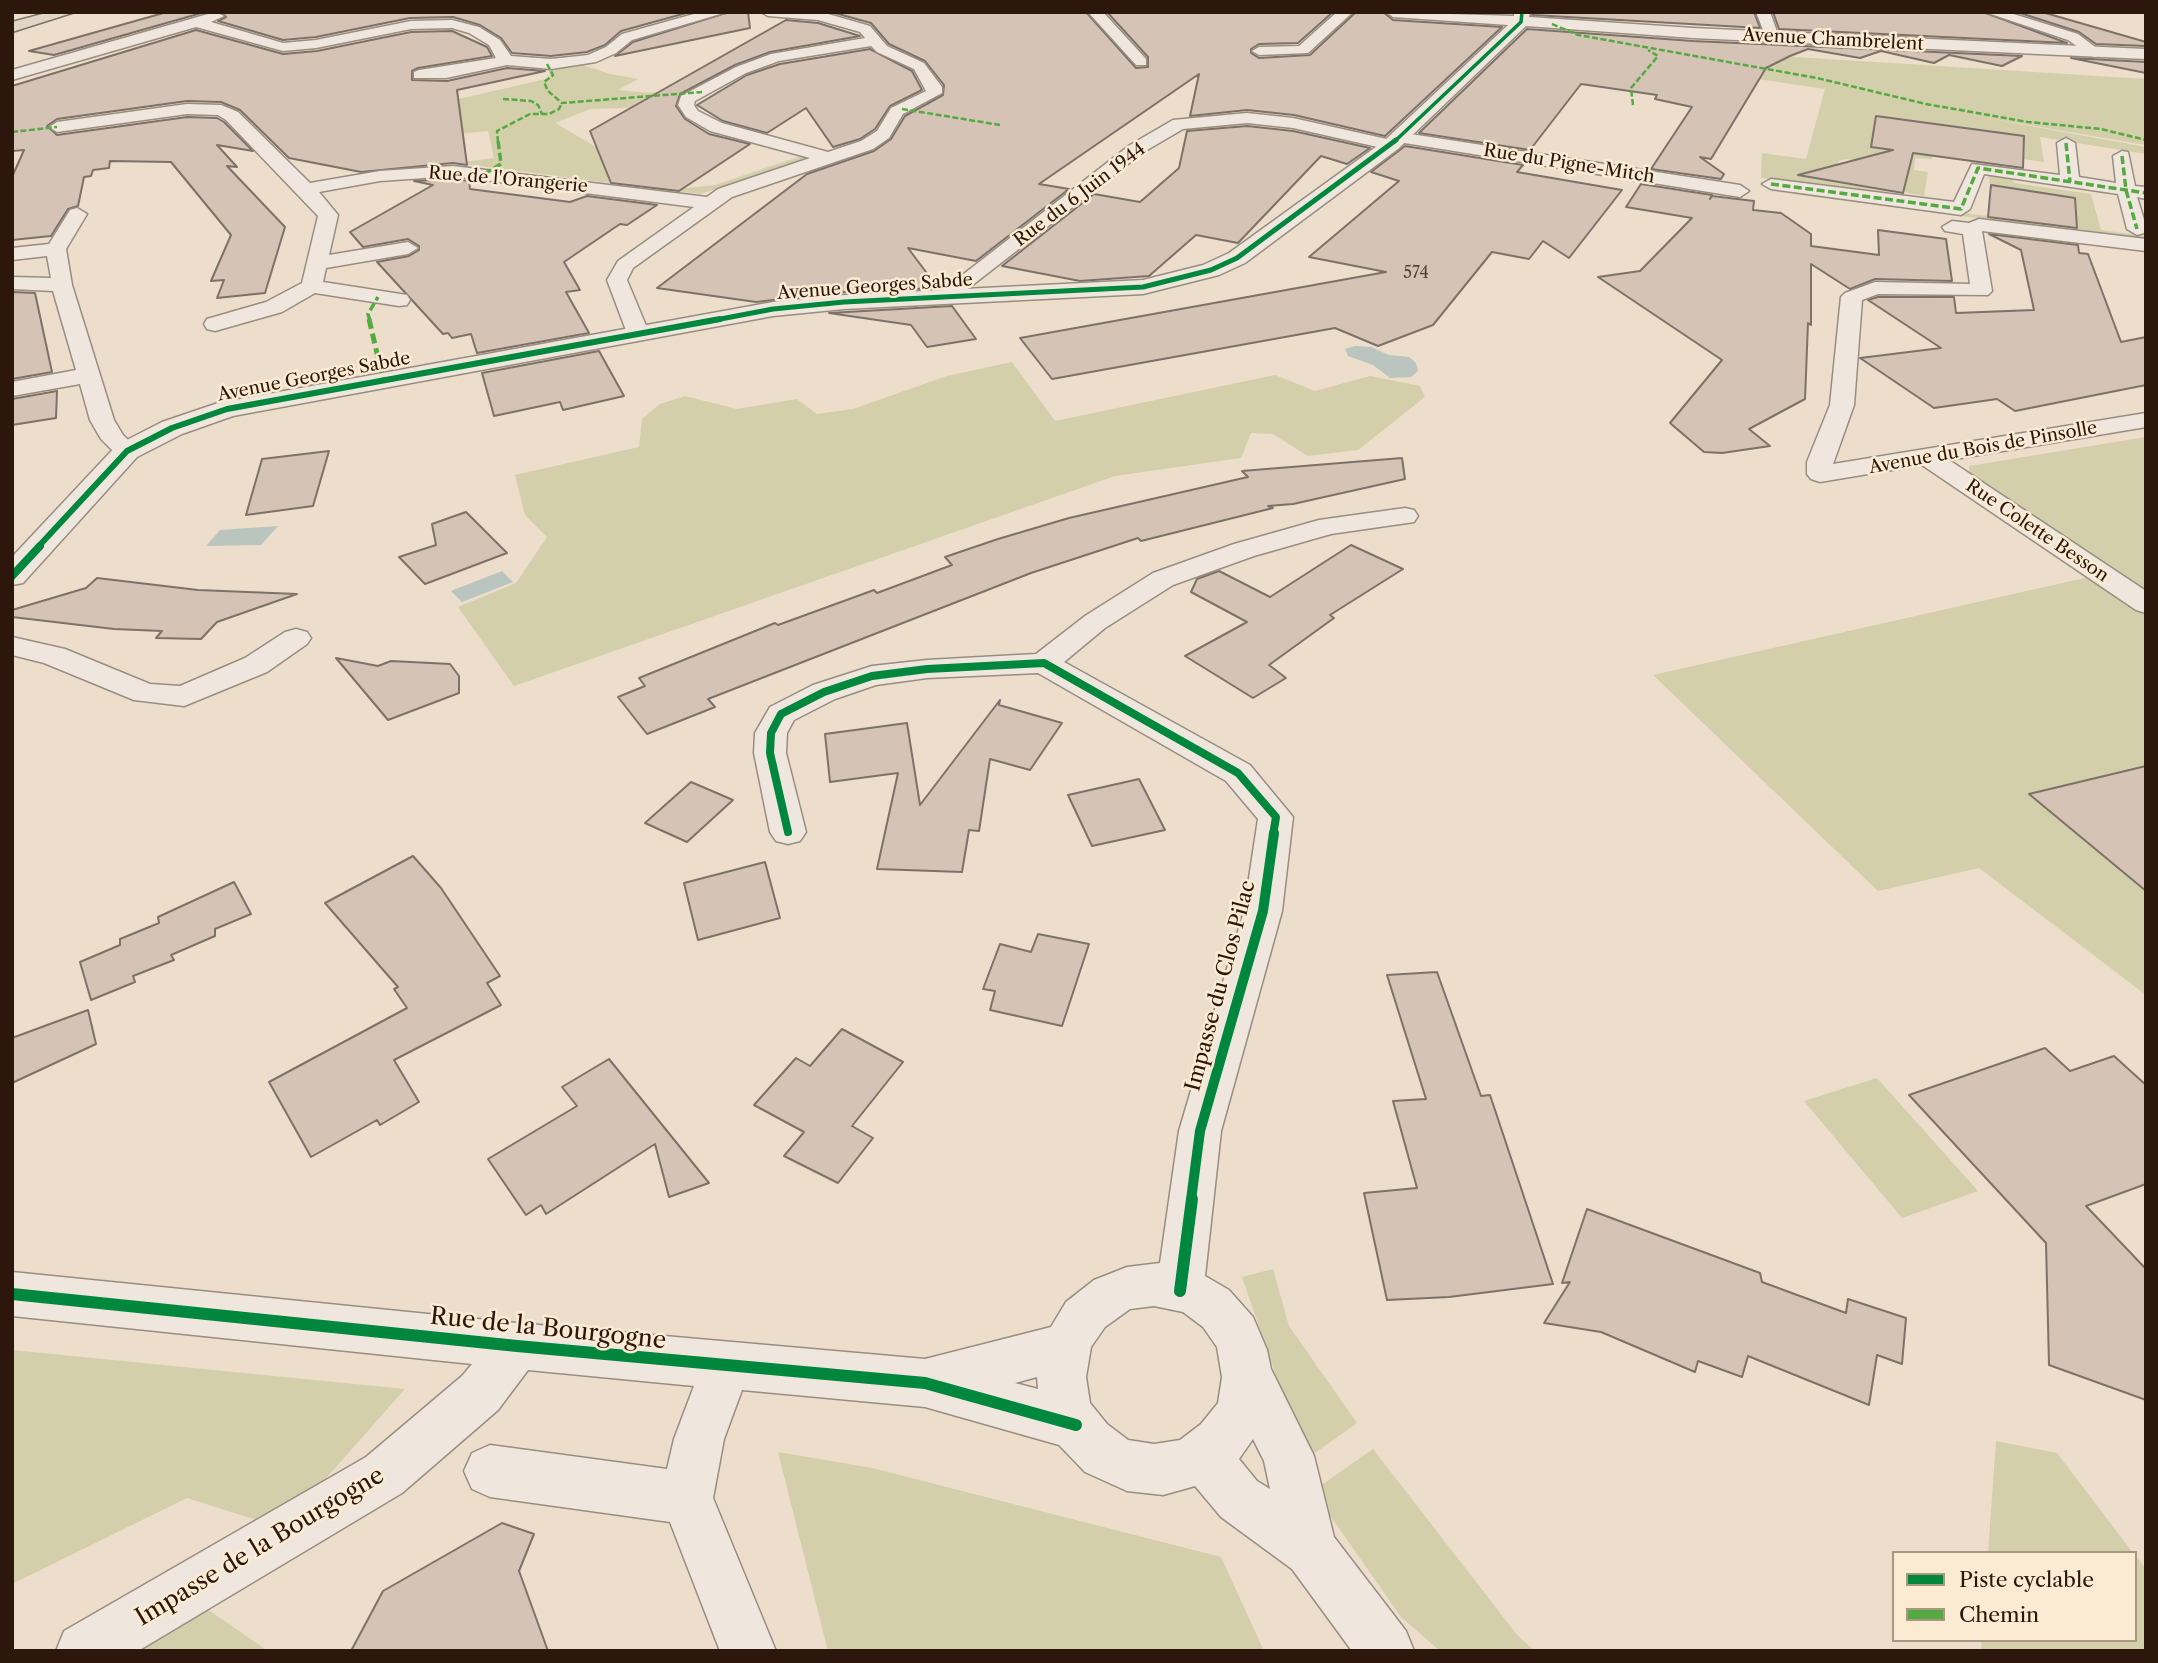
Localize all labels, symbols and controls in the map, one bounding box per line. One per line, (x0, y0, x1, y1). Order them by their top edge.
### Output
street label: Avenue Chambrelent (1742, 24, 1924, 56)
street label: Rue du 6 Juin 1944 (1010, 139, 1150, 251)
street label: Rue du Pigne-Mitch (1482, 140, 1656, 188)
street label: Rue de l'Orangerie (427, 162, 589, 198)
house number: 574 (1403, 263, 1429, 283)
street label: Avenue Georges Sabde (776, 269, 974, 305)
street label: Avenue Georges Sabde (216, 348, 412, 406)
street label: Avenue du Bois de Pinsolle (1867, 417, 2099, 479)
street label: Rue Colette Besson (1961, 475, 2113, 587)
street label: Impasse du Clos Pilac (1181, 878, 1261, 1094)
street label: Rue de la Bourgogne (428, 1302, 668, 1356)
street label: Impasse de la Bourgogne (130, 1461, 390, 1633)
legend (1892, 1551, 2137, 1642)
text: Piste cyclable (1959, 1567, 2094, 1592)
text: Chemin (1959, 1602, 2039, 1627)

